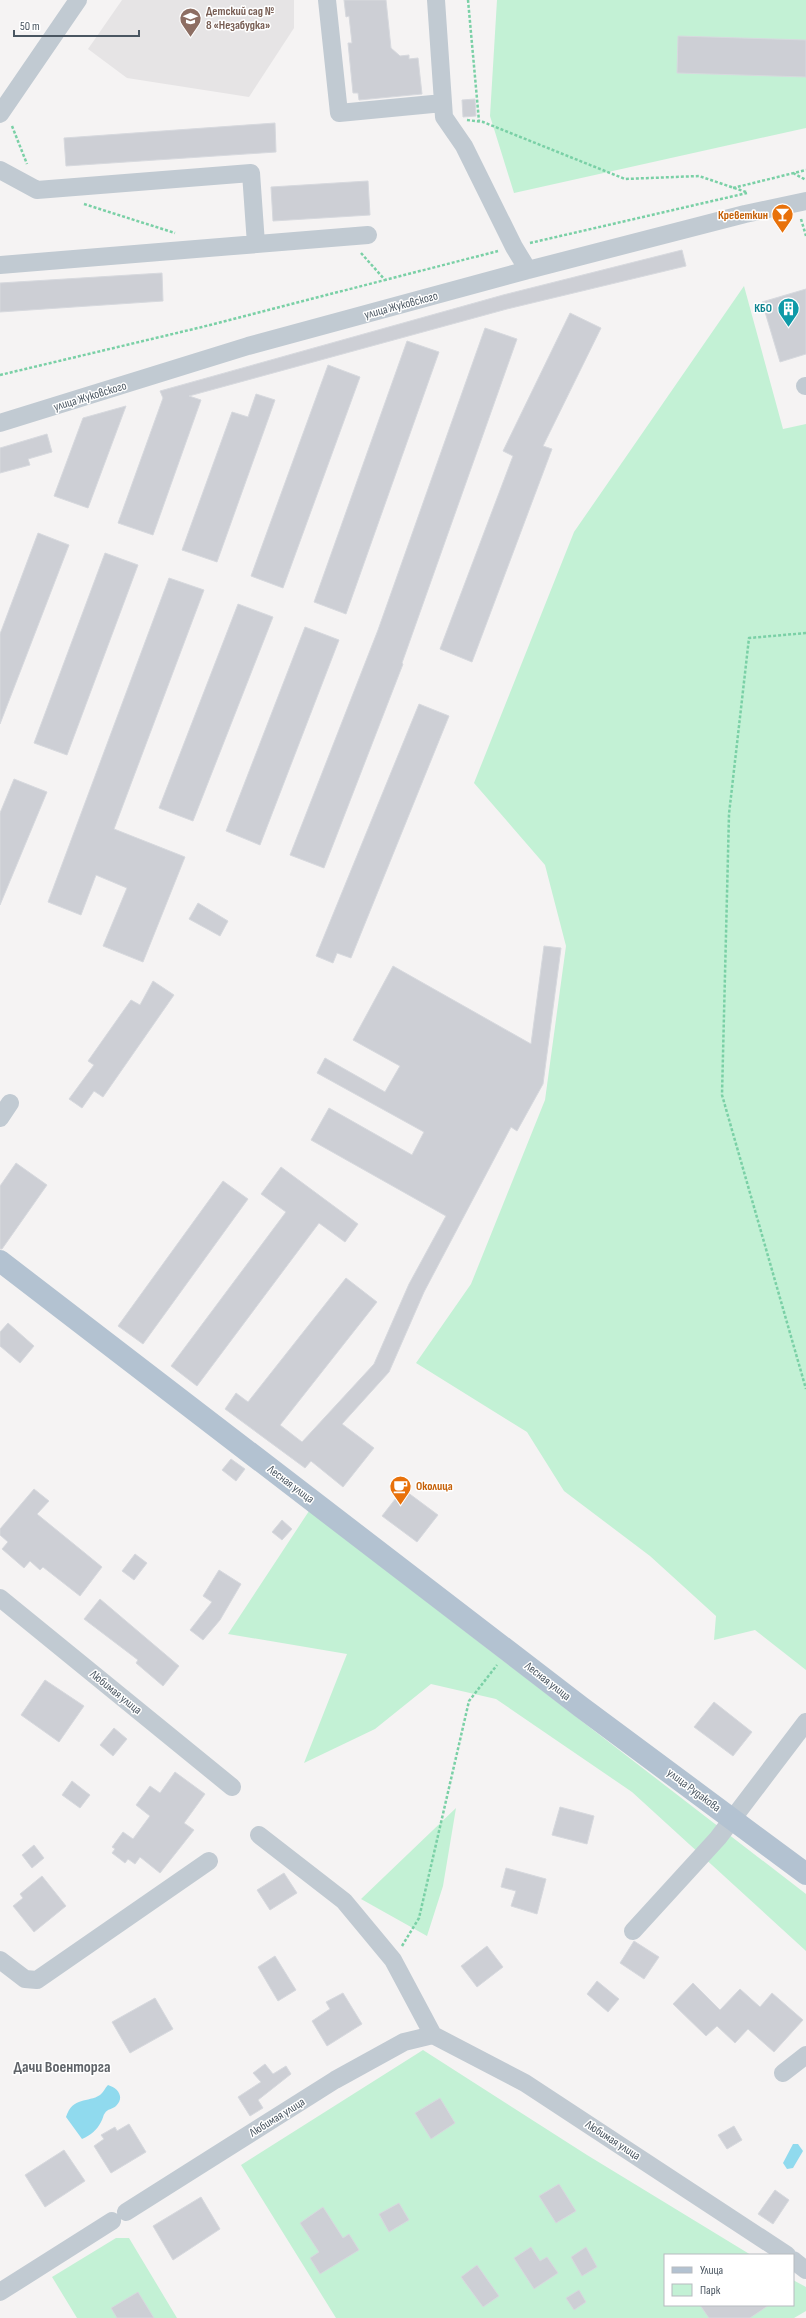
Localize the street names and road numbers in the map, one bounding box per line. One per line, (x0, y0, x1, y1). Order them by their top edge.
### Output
street label: улица Жуковского (363, 288, 440, 323)
street label: улица Жуковского (52, 378, 129, 415)
street label: Лесная улица (264, 1461, 317, 1507)
street label: Лесная улица (521, 1658, 574, 1704)
street label: Любимая улица (86, 1666, 145, 1718)
street label: улица Рудакова (664, 1765, 724, 1816)
street label: Любимая улица (246, 2094, 308, 2141)
street label: Любимая улица (582, 2117, 643, 2164)

